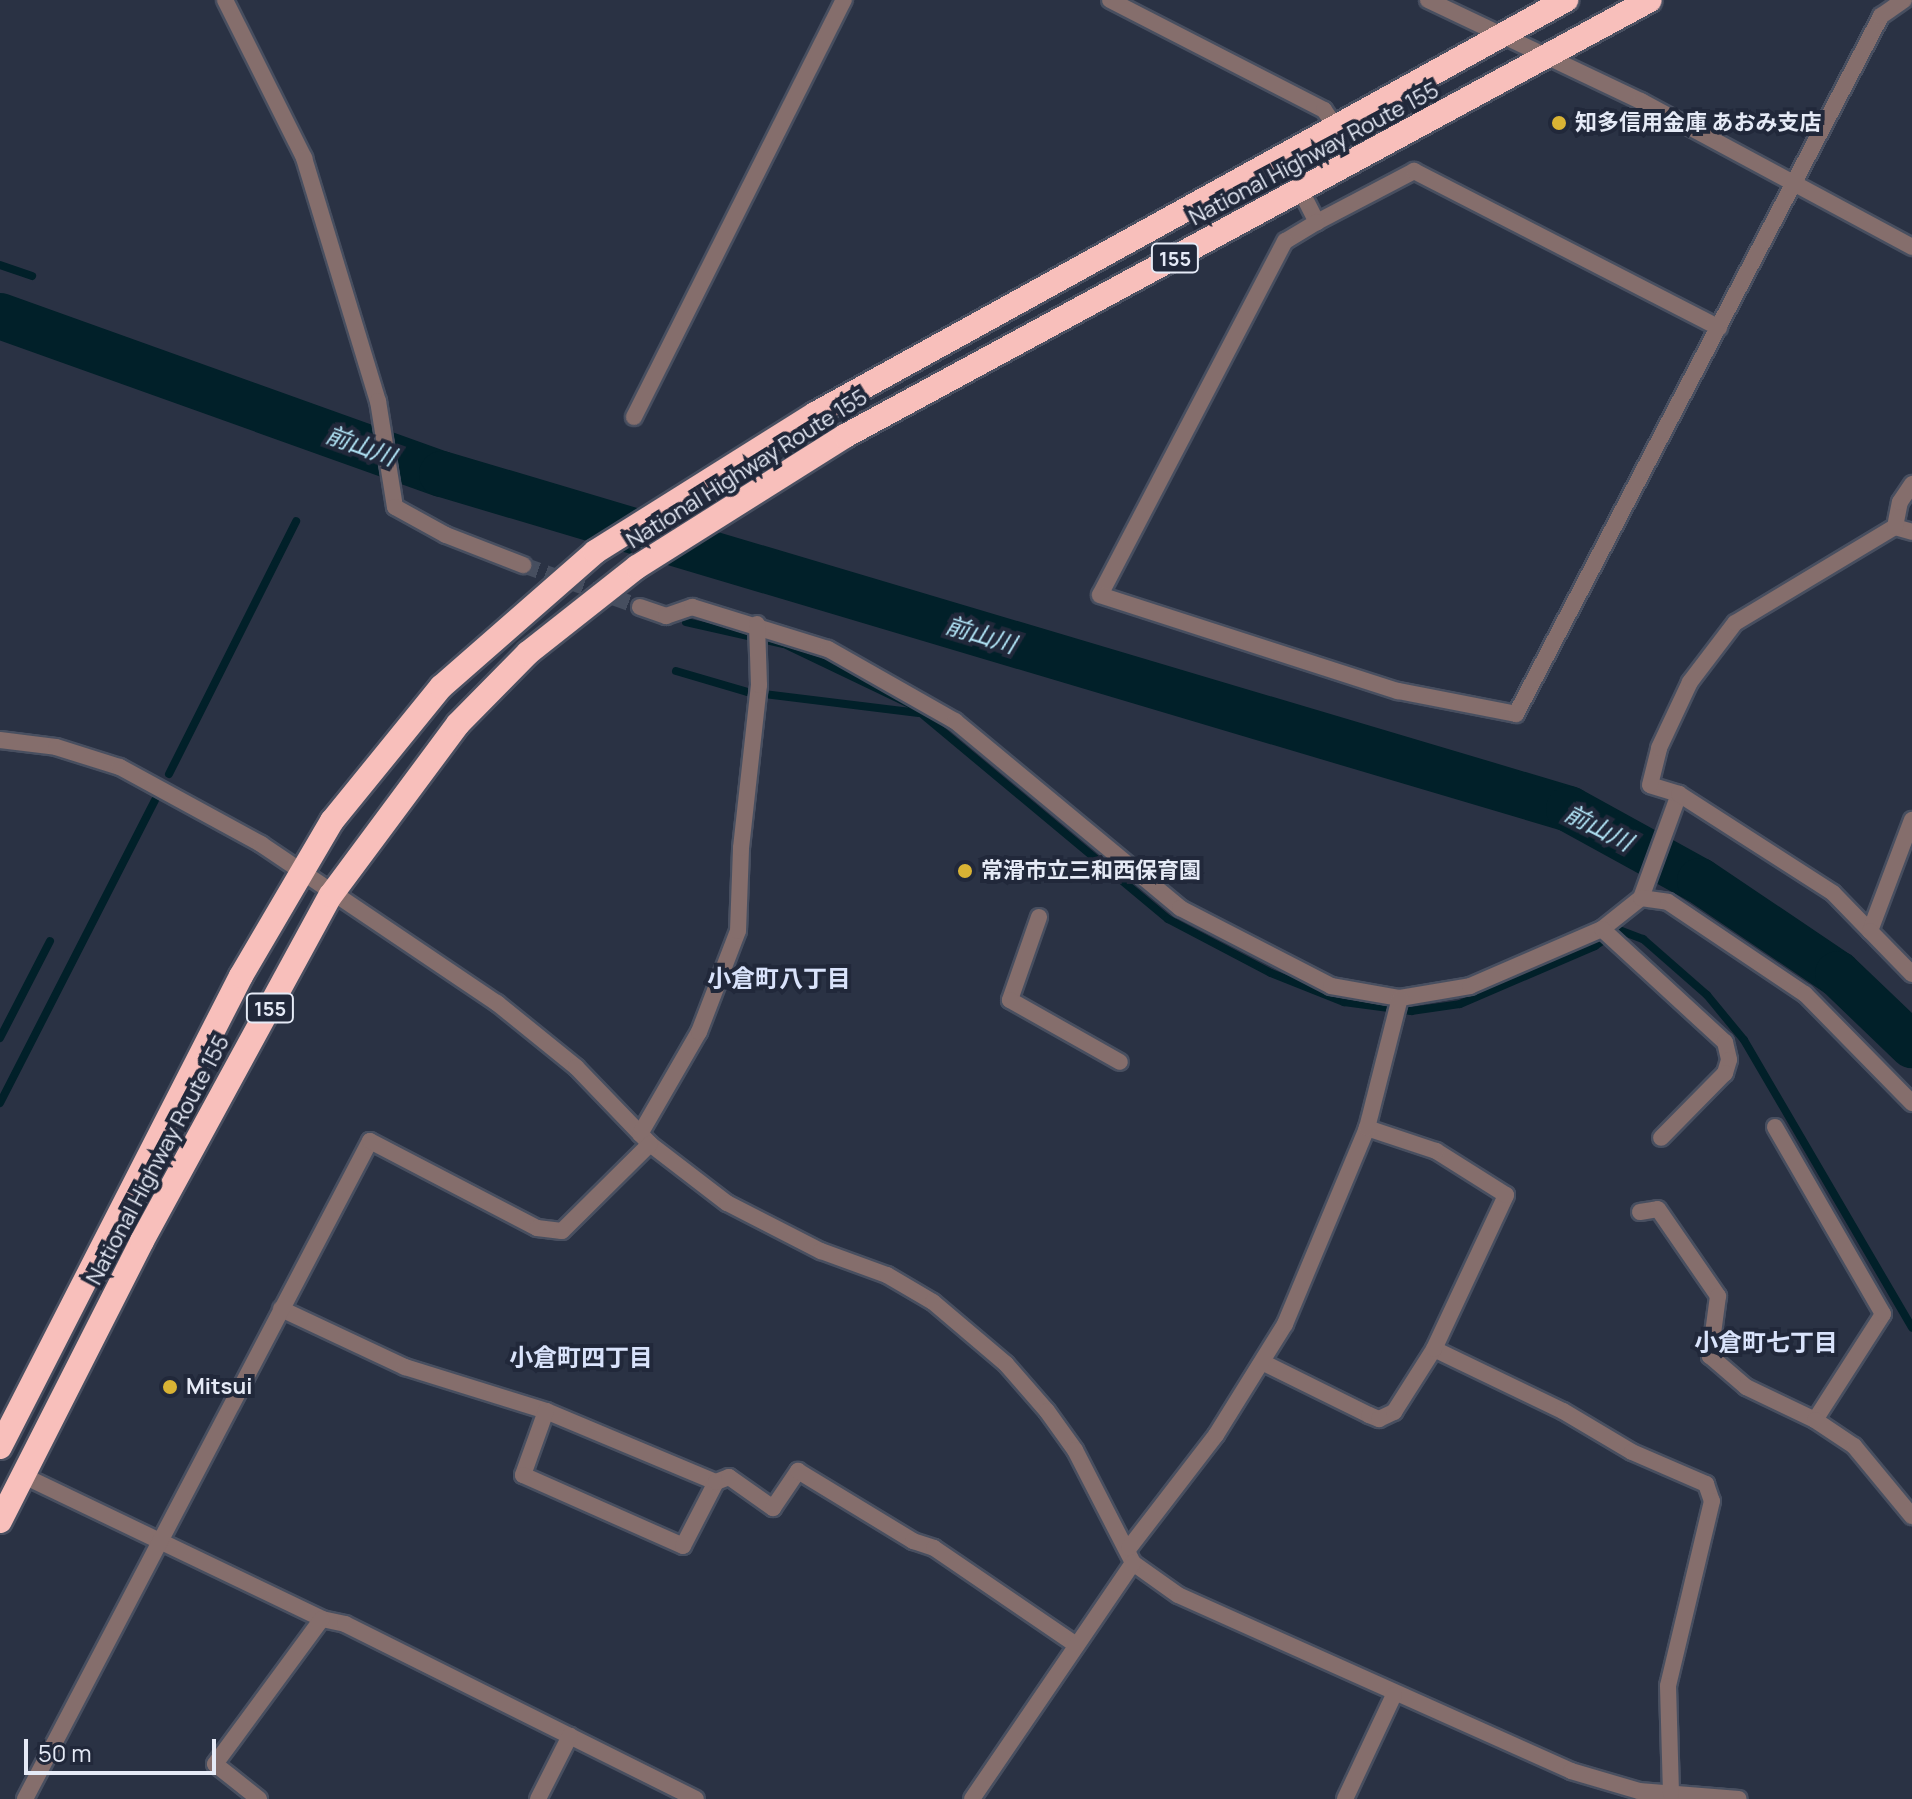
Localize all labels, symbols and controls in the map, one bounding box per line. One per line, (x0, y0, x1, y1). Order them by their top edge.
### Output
street label: National Highway Route 155 (1185, 77, 1443, 231)
place label: 知多信用金庫 あおみ支店 (1575, 110, 1821, 136)
marker: 知多信用金庫 あおみ支店 (1550, 114, 1568, 132)
road number: 155 (1149, 242, 1201, 274)
street label: National Highway Route 155 (622, 384, 872, 554)
water label: 前山川 (322, 419, 400, 471)
water label: 前山川 (942, 610, 1020, 658)
water label: 前山川 (1560, 798, 1638, 856)
place label: 常滑市立三和西保育園 (981, 858, 1201, 884)
marker: 常滑市立三和西保育園 (956, 862, 974, 880)
district label: 小倉町八丁目 (707, 964, 851, 992)
road number: 155 (244, 992, 296, 1024)
street label: National Highway Route 155 (81, 1031, 235, 1289)
district label: 小倉町七丁目 (1694, 1328, 1838, 1356)
district label: 小倉町四丁目 (509, 1343, 653, 1371)
place label: Mitsui (186, 1374, 252, 1400)
marker: Mitsui (161, 1378, 179, 1396)
scale bar (28, 1723, 220, 1773)
text: 50 m (38, 1736, 92, 1769)

